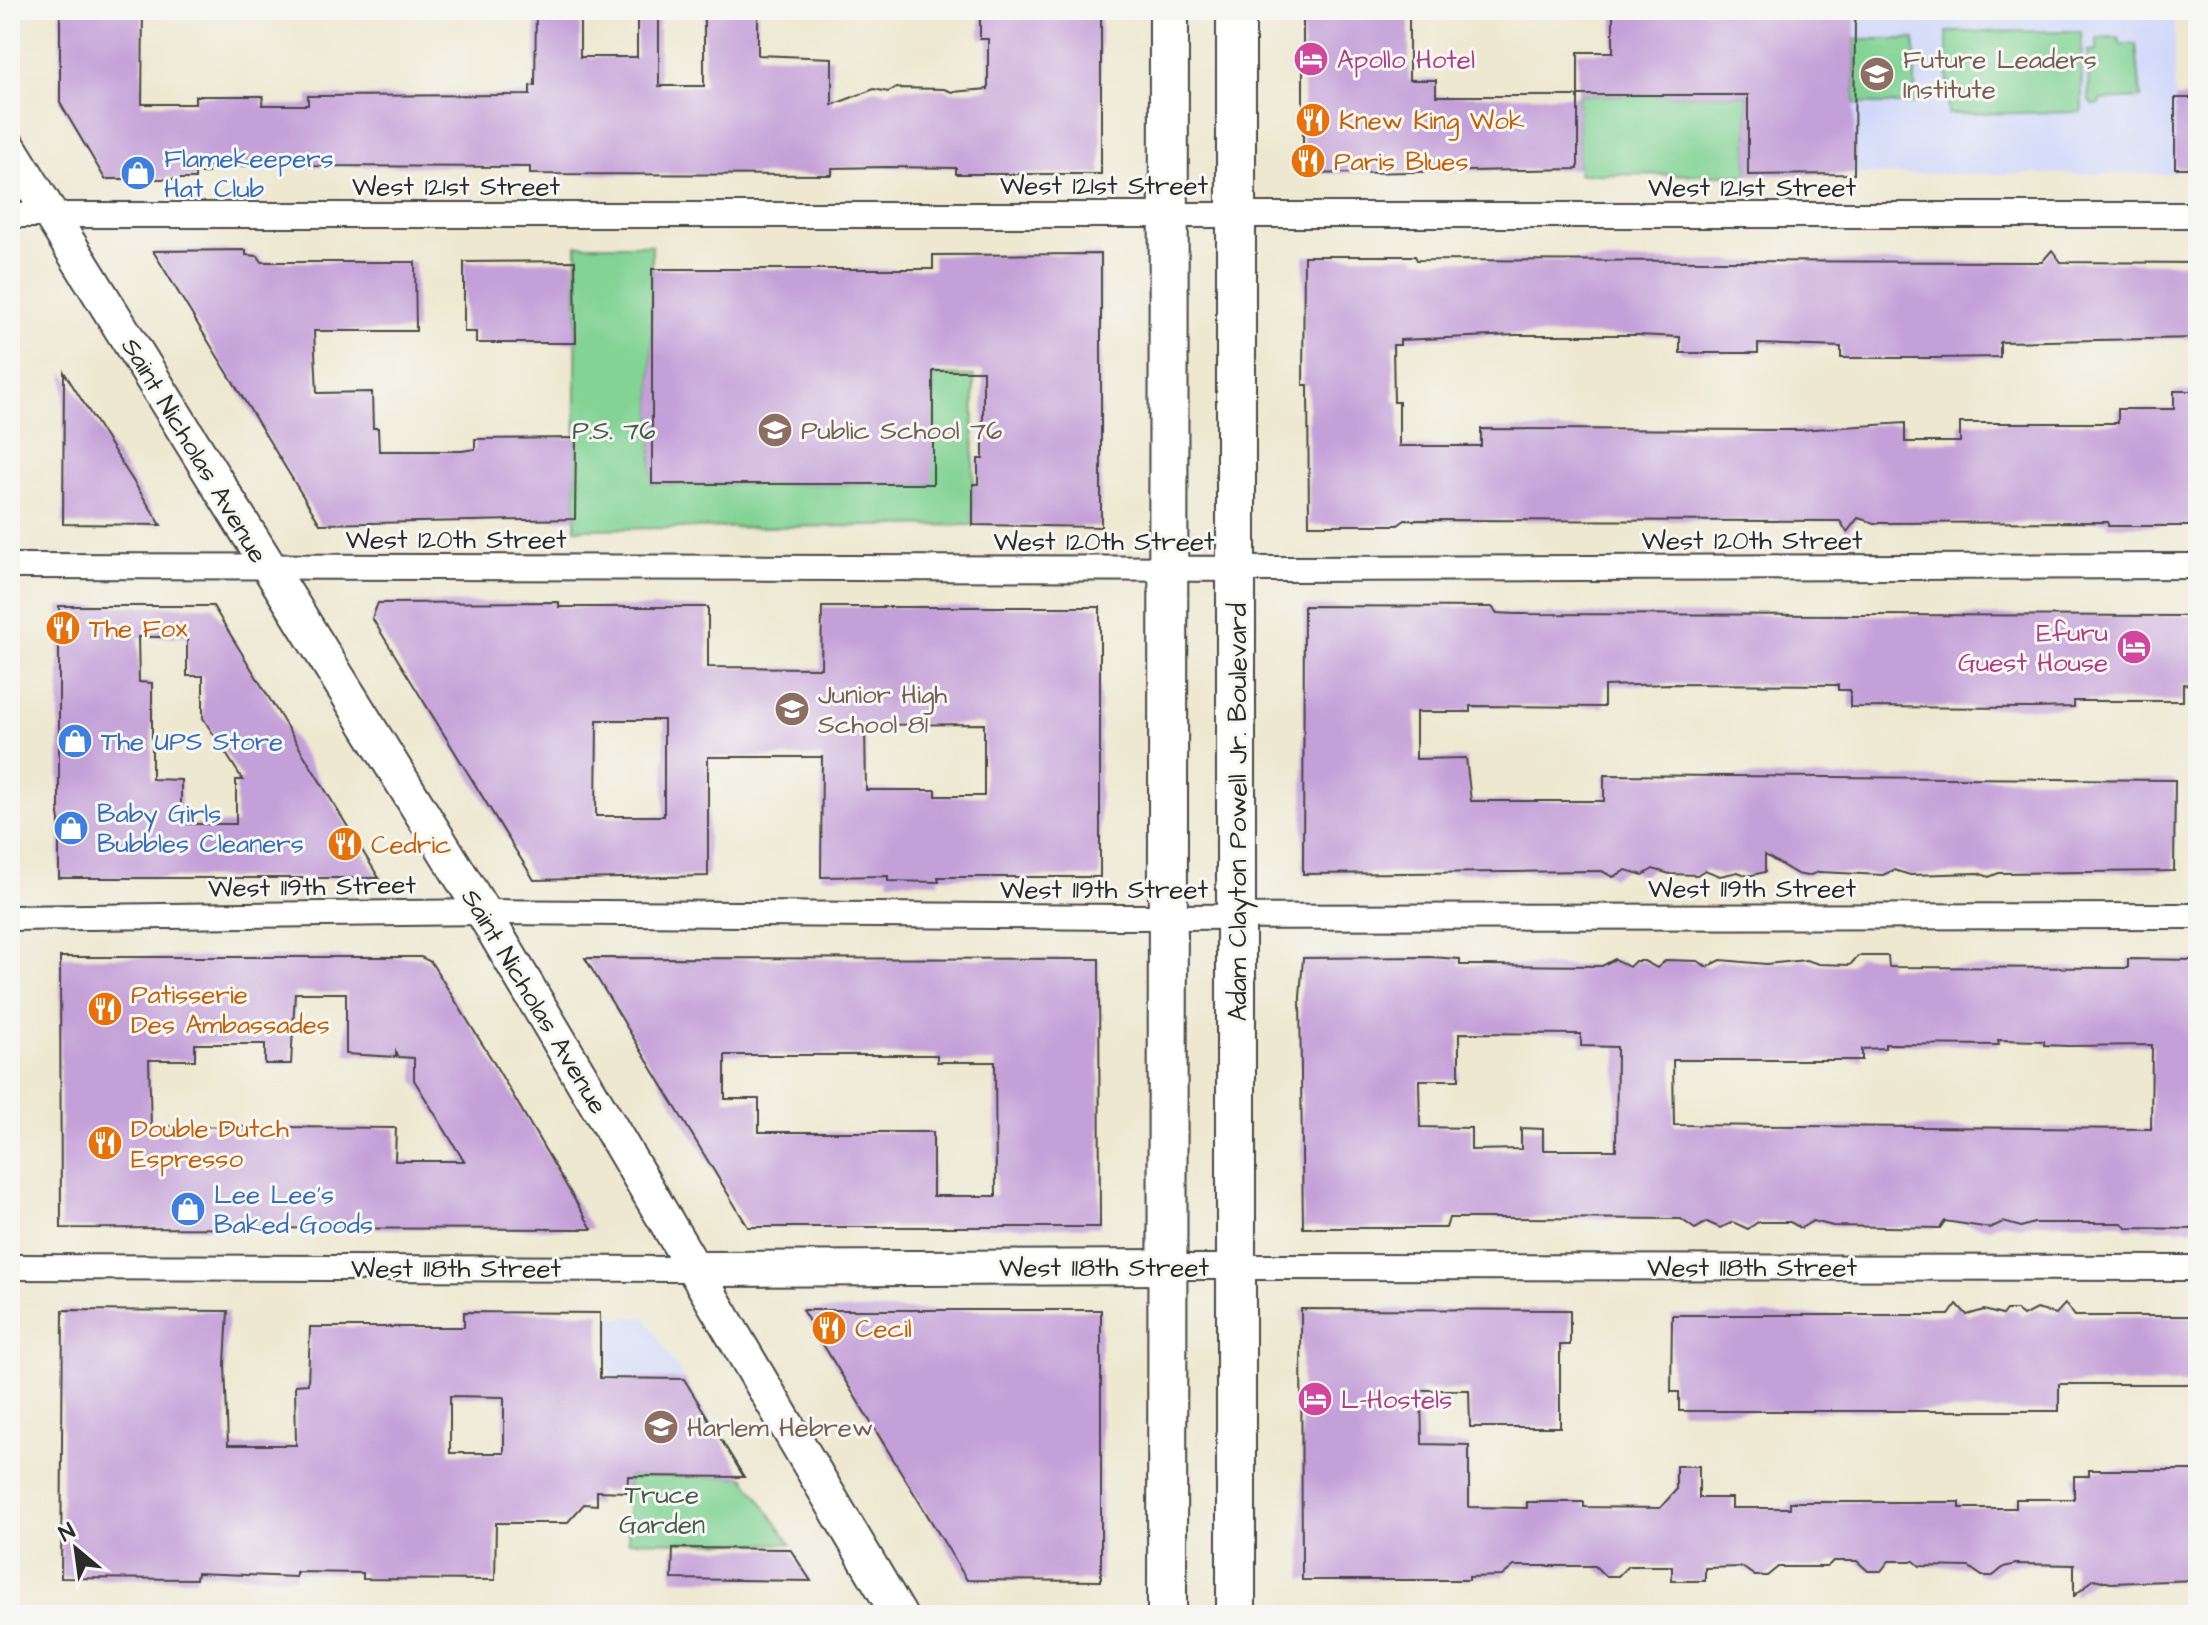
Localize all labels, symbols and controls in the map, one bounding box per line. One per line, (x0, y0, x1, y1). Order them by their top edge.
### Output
hotel icon: Apollo Hotel (1292, 40, 1330, 78)
place label: Apollo Hotel (1337, 42, 1475, 78)
place label: Future Leaders Institute (1903, 42, 2097, 108)
school or university icon: Future Leaders Institute (1858, 55, 1896, 93)
restaurant icon: Knew King Wok (1294, 101, 1332, 139)
place label: Knew King Wok (1339, 103, 1525, 141)
place label: Flamekeepers Hat Club (164, 141, 334, 207)
restaurant icon: Paris Blues (1289, 142, 1327, 180)
place label: Paris Blues (1334, 144, 1468, 180)
shop icon: Flamekeepers Hat Club (119, 154, 157, 192)
street label: West 121st Street (1000, 168, 1209, 204)
street label: West 121st Street (352, 169, 561, 205)
street label: West 121st Street (1648, 170, 1857, 206)
street label: Saint Nicholas Avenue (112, 331, 276, 570)
school or university icon: Public School 76 (756, 411, 794, 449)
park label: P.S. 76 (572, 413, 656, 449)
place label: Public School 76 (801, 413, 1002, 449)
street label: West 120th Street (345, 522, 567, 558)
street label: West 120th Street (1641, 523, 1863, 559)
street label: West 120th Street (993, 524, 1215, 560)
street label: Adam Clayton Powell Jr. Boulevard (1220, 603, 1258, 1021)
restaurant icon: The Fox (44, 609, 82, 647)
place label: The Fox (89, 611, 188, 647)
place label: Efuru Guest House (1958, 615, 2108, 681)
hotel icon: Efuru Guest House (2115, 628, 2153, 666)
place label: Junior High School 81 (818, 677, 947, 743)
school or university icon: Junior High School 81 (773, 690, 811, 728)
shop icon: The UPS Store (56, 722, 94, 760)
place label: The UPS Store (101, 724, 283, 760)
place label: Baby Girls Bubbles Cleaners (97, 796, 304, 862)
shop icon: Baby Girls Bubbles Cleaners (52, 809, 90, 847)
restaurant icon: Cedric (326, 825, 364, 863)
place label: Cedric (371, 827, 452, 863)
street label: West 119th Street (208, 867, 417, 907)
street label: West 119th Street (1648, 871, 1856, 907)
street label: West 119th Street (1000, 872, 1208, 908)
street label: Saint Nicholas Avenue (452, 882, 616, 1121)
place label: Patisserie Des Ambassades (131, 977, 330, 1043)
restaurant icon: Patisserie Des Ambassades (86, 990, 124, 1028)
place label: Double Dutch Espresso (131, 1111, 289, 1177)
restaurant icon: Double Dutch Espresso (86, 1124, 124, 1162)
place label: Lee Lee's Baked Goods (214, 1177, 373, 1243)
shop icon: Lee Lee's Baked Goods (169, 1190, 207, 1228)
street label: West 118th Street (999, 1250, 1209, 1286)
street label: West 118th Street (1647, 1250, 1857, 1286)
street label: West 118th Street (351, 1251, 561, 1287)
restaurant icon: Cecil (810, 1309, 848, 1347)
place label: Cecil (855, 1311, 912, 1347)
hotel icon: L-Hostels (1296, 1380, 1334, 1418)
place label: L-Hostels (1341, 1382, 1452, 1418)
school or university icon: Harlem Hebrew (642, 1408, 680, 1446)
place label: Harlem Hebrew (687, 1410, 873, 1446)
park label: Truce Garden (619, 1477, 705, 1543)
north arrow (36, 1509, 116, 1589)
text: N (53, 1516, 81, 1550)

